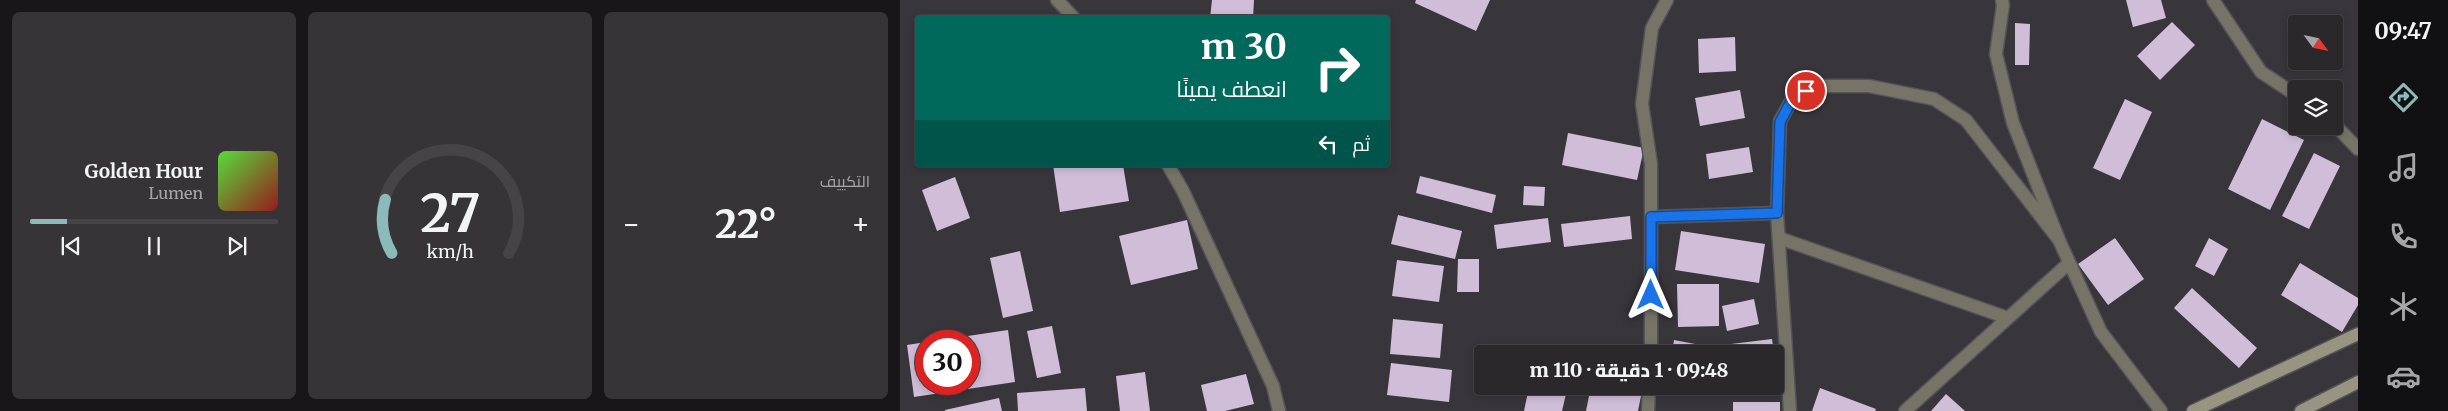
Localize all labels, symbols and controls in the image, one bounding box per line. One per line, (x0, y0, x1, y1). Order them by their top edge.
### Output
north arrow (2288, 15, 2342, 70)
map controls (2288, 15, 2343, 135)
text: 09:47 (2374, 17, 2432, 45)
text: 30 m (1201, 25, 1287, 69)
icon: right (1305, 35, 1370, 100)
pin (1785, 70, 1827, 112)
text: انعطف يمينًا (1176, 75, 1287, 103)
icon: arrive (1792, 77, 1820, 105)
button: layers (2288, 80, 2343, 135)
icon: directions (2386, 80, 2421, 115)
icon: left (1314, 130, 1342, 158)
text: ثم (1352, 132, 1370, 156)
icon: music (2386, 150, 2421, 185)
text: Golden Hour (84, 159, 203, 183)
text: التكييف (820, 171, 870, 191)
text: 27 (420, 181, 480, 246)
text: Lumen (149, 183, 203, 203)
text: 22° (715, 201, 777, 248)
text: − (622, 206, 641, 242)
text: + (851, 206, 870, 242)
icon: phone (2386, 219, 2421, 254)
icon: previous (57, 232, 85, 260)
icon: pause (140, 232, 168, 260)
icon: next (223, 232, 251, 260)
text: km/h (426, 240, 474, 263)
position arrow (1624, 268, 1676, 320)
icon: climate (2386, 289, 2421, 324)
speed limit sign: 30 (915, 330, 980, 395)
text: 09:48 · 1 دقيقة · 110 m (1529, 358, 1729, 382)
icon: car (2386, 359, 2421, 394)

